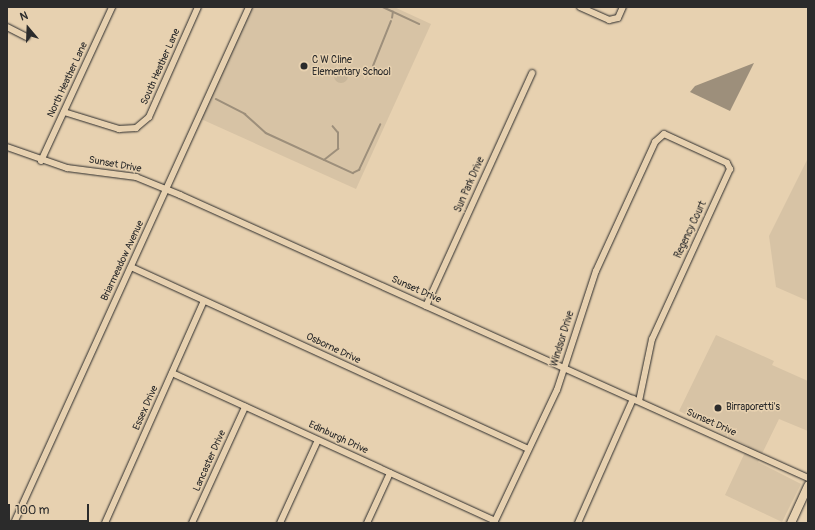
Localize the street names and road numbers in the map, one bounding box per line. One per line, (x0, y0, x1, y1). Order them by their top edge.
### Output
street label: South Heather Lane (139, 27, 183, 107)
street label: North Heather Lane (45, 40, 91, 120)
street label: Sunset Drive (88, 154, 142, 176)
street label: Sun Park Drive (452, 155, 488, 215)
street label: Regency Court (672, 199, 710, 261)
street label: Briarmeadow Avenue (99, 219, 147, 303)
street label: Sunset Drive (389, 274, 443, 306)
street label: Windsor Drive (549, 310, 577, 368)
street label: Osborne Drive (304, 331, 362, 367)
street label: Essex Drive (131, 384, 161, 432)
street label: Sunset Drive (684, 407, 738, 439)
street label: Edinburgh Drive (306, 419, 370, 457)
street label: Lancaster Drive (191, 428, 229, 494)

